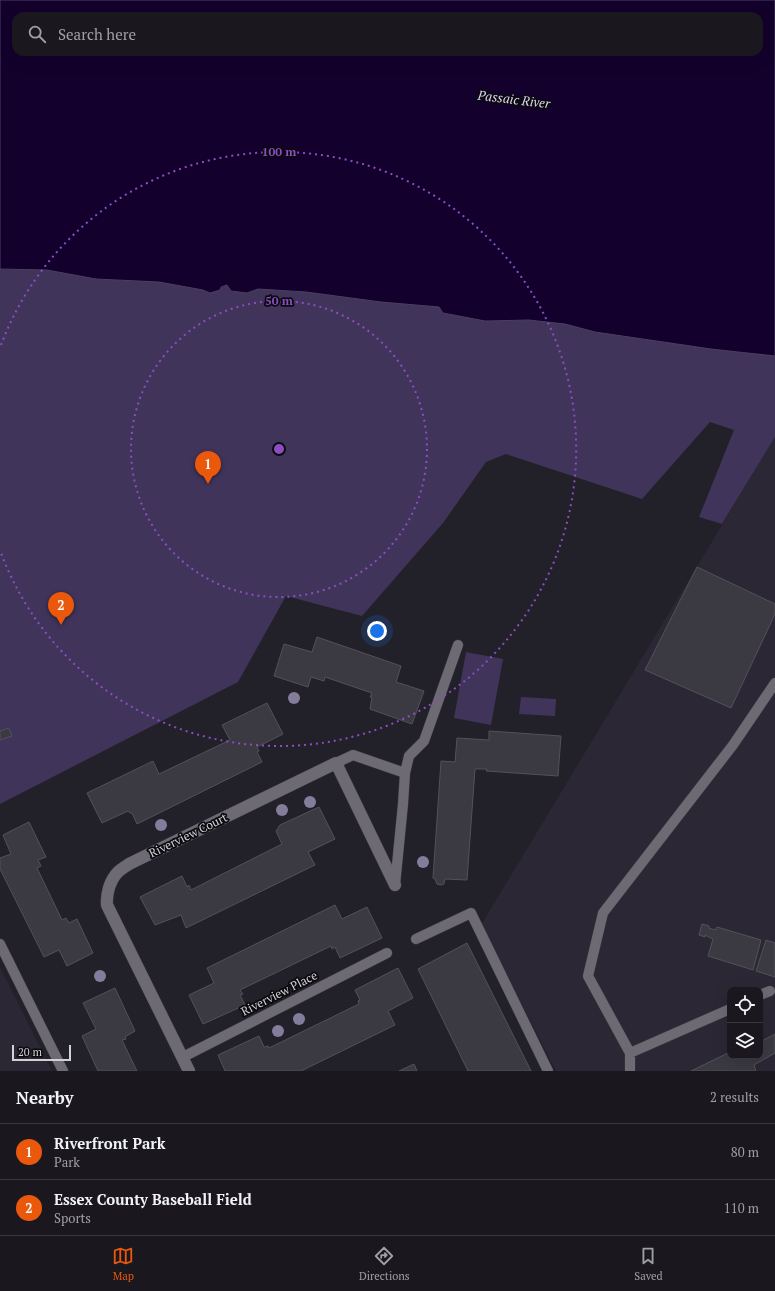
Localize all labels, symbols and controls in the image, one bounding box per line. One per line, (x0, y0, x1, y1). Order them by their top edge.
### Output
search box (12, 12, 763, 56)
icon: search (26, 23, 48, 45)
text: Search here (58, 24, 136, 44)
water label: Passaic River (476, 86, 552, 112)
text: 100 m (262, 144, 296, 159)
text: 50 m (265, 293, 293, 308)
centre of rings (272, 442, 286, 456)
pin: 1 (195, 451, 221, 484)
pin: 2 (48, 592, 74, 625)
your location (367, 621, 387, 641)
street label: Riverview Court (146, 809, 230, 860)
street label: Riverview Place (238, 967, 320, 1019)
map controls (727, 987, 763, 1059)
button: locate (727, 987, 763, 1023)
button: layers (727, 1023, 763, 1059)
scale bar (12, 1043, 71, 1062)
text: 20 m (18, 1045, 42, 1059)
text: Nearby (16, 1086, 74, 1109)
text: 2 results (710, 1088, 759, 1106)
text: Riverfront Park (54, 1133, 165, 1153)
text: 1 (25, 1143, 33, 1161)
text: 80 m (731, 1143, 759, 1161)
text: Park (54, 1153, 80, 1171)
text: Essex County Baseball Field (54, 1189, 252, 1209)
text: 2 (25, 1199, 33, 1217)
text: 110 m (724, 1199, 759, 1217)
text: Sports (54, 1209, 91, 1227)
tab: Map (112, 1245, 134, 1283)
tab: Directions (359, 1245, 410, 1283)
tab: Saved (634, 1245, 663, 1283)

